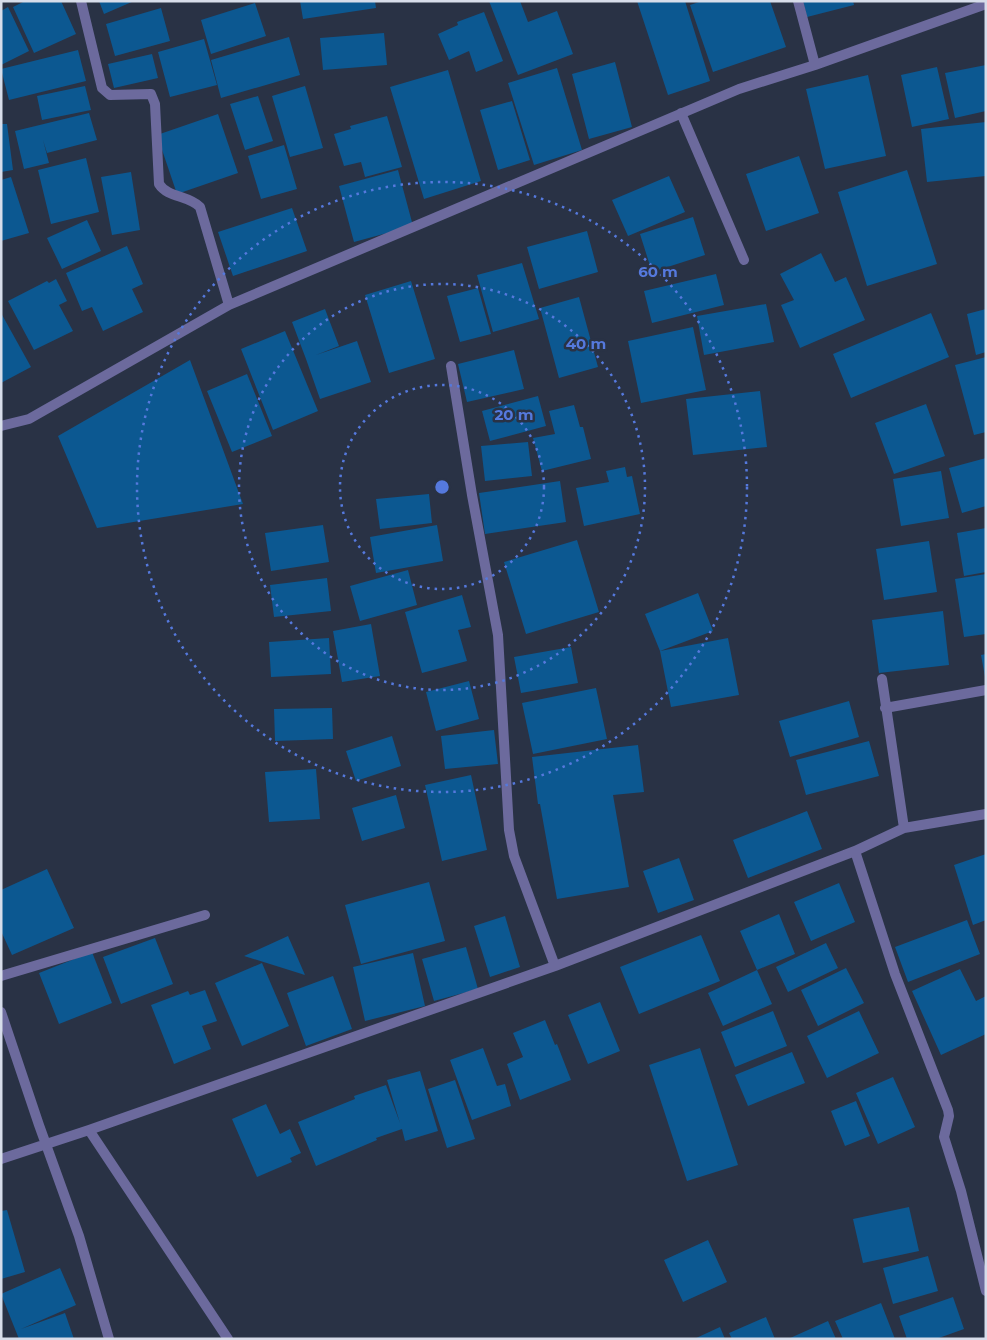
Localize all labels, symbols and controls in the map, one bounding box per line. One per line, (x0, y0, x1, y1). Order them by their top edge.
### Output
text: 60 m (638, 262, 678, 281)
text: 40 m (566, 334, 606, 353)
text: 20 m (494, 405, 534, 424)
centre of rings (433, 478, 451, 496)

